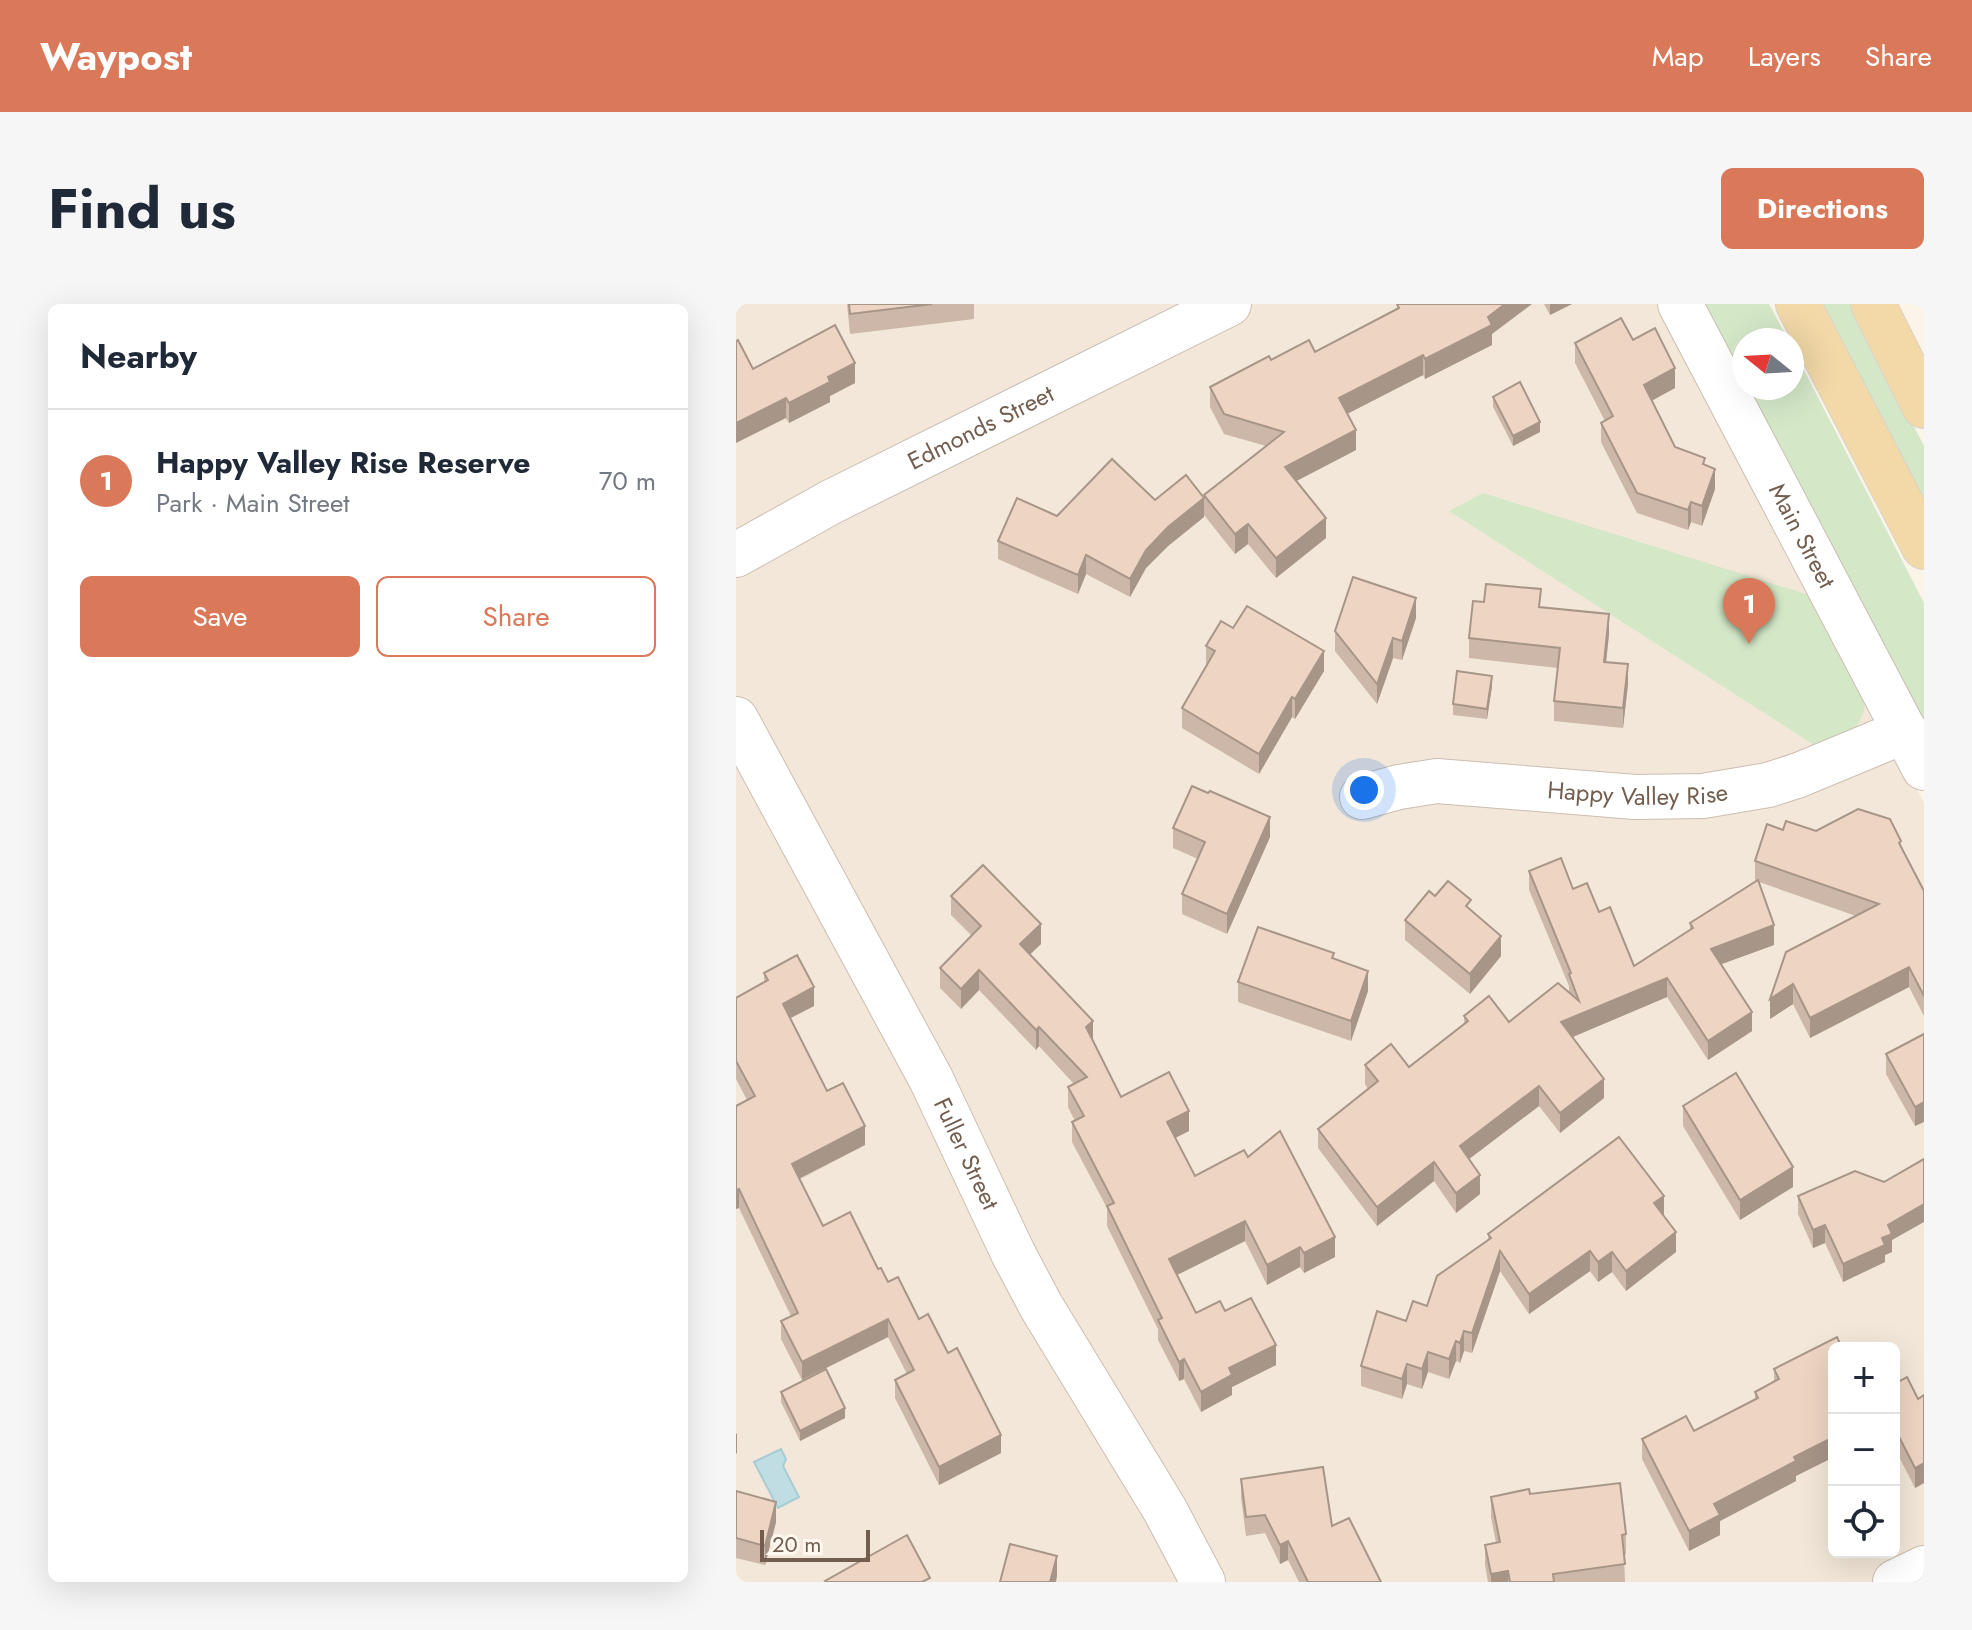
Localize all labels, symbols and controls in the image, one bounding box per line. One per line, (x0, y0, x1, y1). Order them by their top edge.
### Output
text: Waypost (40, 29, 192, 84)
text: Map (1652, 36, 1704, 77)
text: Layers (1748, 36, 1821, 77)
text: Share (1865, 36, 1932, 77)
text: Find us (48, 168, 236, 249)
button: Directions (1721, 168, 1924, 249)
north arrow (1732, 328, 1804, 400)
text: Nearby (80, 332, 197, 381)
street label: Edmonds Street (901, 376, 1060, 478)
text: Happy Valley Rise Reserve (156, 441, 531, 484)
text: 1 (99, 462, 113, 500)
text: 70 m (599, 462, 656, 500)
street label: Main Street (1760, 477, 1845, 595)
text: Park · Main Street (156, 484, 350, 522)
button: Save (80, 576, 360, 657)
button: Share (376, 576, 656, 657)
pin: 1 (1723, 578, 1775, 644)
your location (1344, 770, 1384, 810)
street label: Happy Valley Rise (1546, 772, 1731, 814)
street label: Fuller Street (925, 1092, 1008, 1216)
map controls (1828, 1342, 1900, 1558)
button: + (1828, 1342, 1900, 1414)
button: − (1828, 1414, 1900, 1486)
button: locate (1828, 1486, 1900, 1558)
scale bar (760, 1526, 870, 1562)
text: 20 m (772, 1528, 821, 1560)

